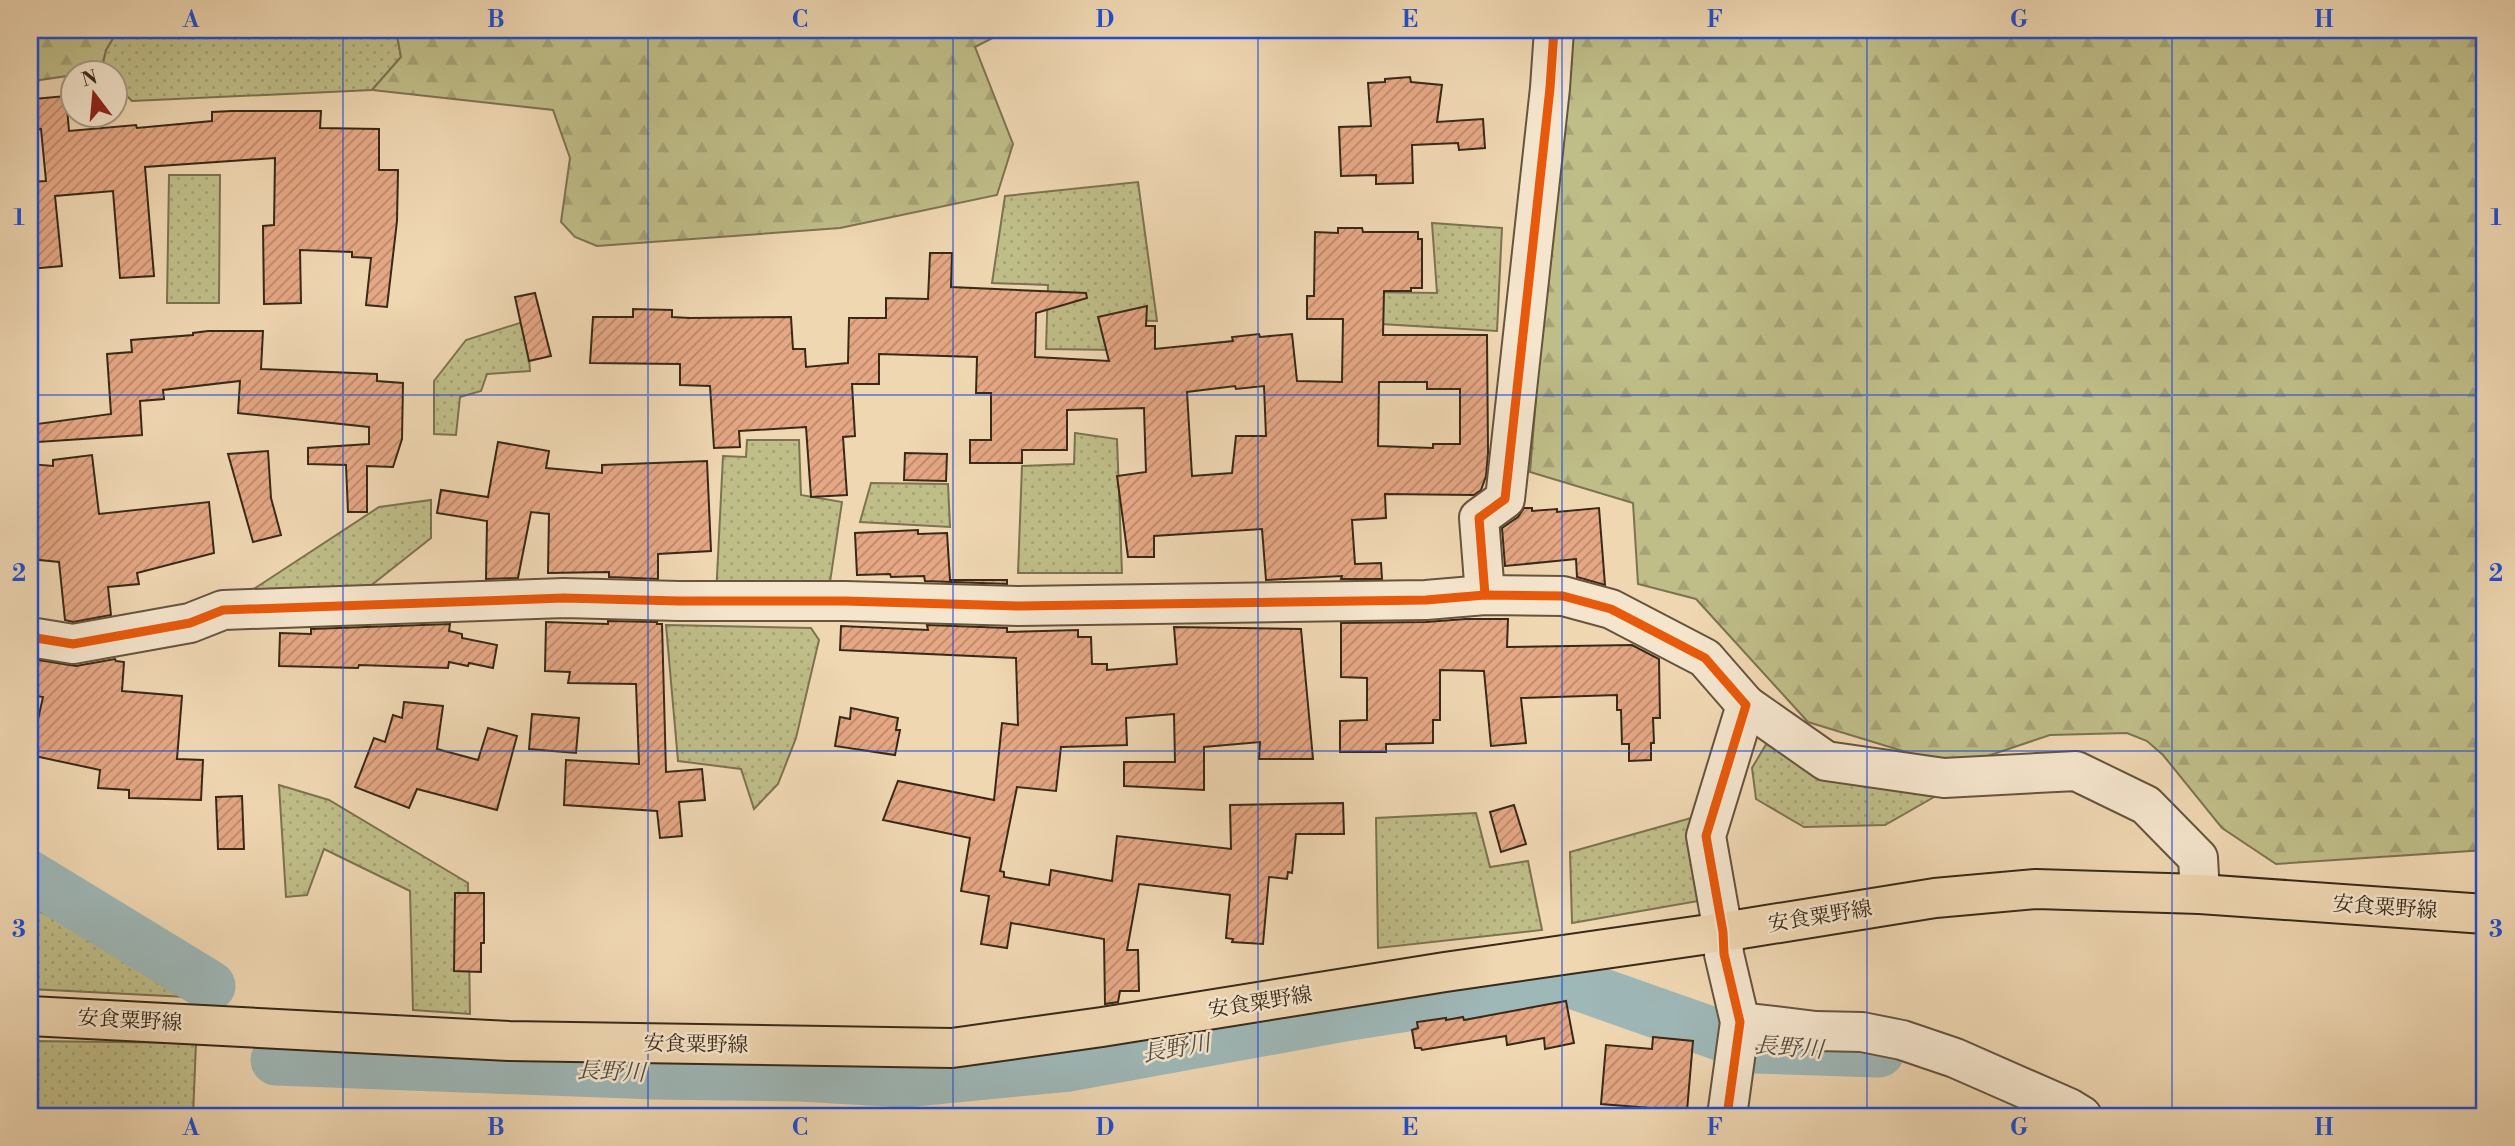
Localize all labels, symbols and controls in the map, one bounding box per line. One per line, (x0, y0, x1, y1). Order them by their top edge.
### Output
text: A (182, 6, 200, 34)
text: B (487, 6, 505, 34)
text: C (792, 6, 808, 34)
text: D (1096, 6, 1114, 34)
text: E (1402, 6, 1418, 34)
text: F (1707, 6, 1723, 34)
text: G (2010, 6, 2028, 34)
text: H (2315, 6, 2334, 34)
north arrow (60, 60, 130, 130)
text: N (79, 65, 100, 92)
text: 1 (13, 204, 25, 232)
text: 1 (2490, 204, 2502, 232)
text: 2 (12, 560, 26, 588)
text: 2 (2489, 560, 2503, 588)
street label: 安食粟野線 (2332, 891, 2438, 925)
street label: 安食粟野線 (1766, 896, 1874, 938)
text: 3 (12, 916, 26, 944)
text: 3 (2489, 916, 2503, 944)
street label: 安食粟野線 (1206, 982, 1314, 1024)
street label: 安食粟野線 (77, 1005, 183, 1037)
water label: 長野川 (1140, 1029, 1216, 1069)
street label: 安食粟野線 (643, 1031, 749, 1059)
water label: 長野川 (1754, 1032, 1827, 1065)
water label: 長野川 (576, 1057, 649, 1087)
text: A (182, 1114, 200, 1142)
text: B (487, 1114, 505, 1142)
text: C (792, 1114, 808, 1142)
text: D (1096, 1114, 1114, 1142)
text: E (1402, 1114, 1418, 1142)
text: F (1707, 1114, 1723, 1142)
text: G (2010, 1114, 2028, 1142)
text: H (2315, 1114, 2334, 1142)

